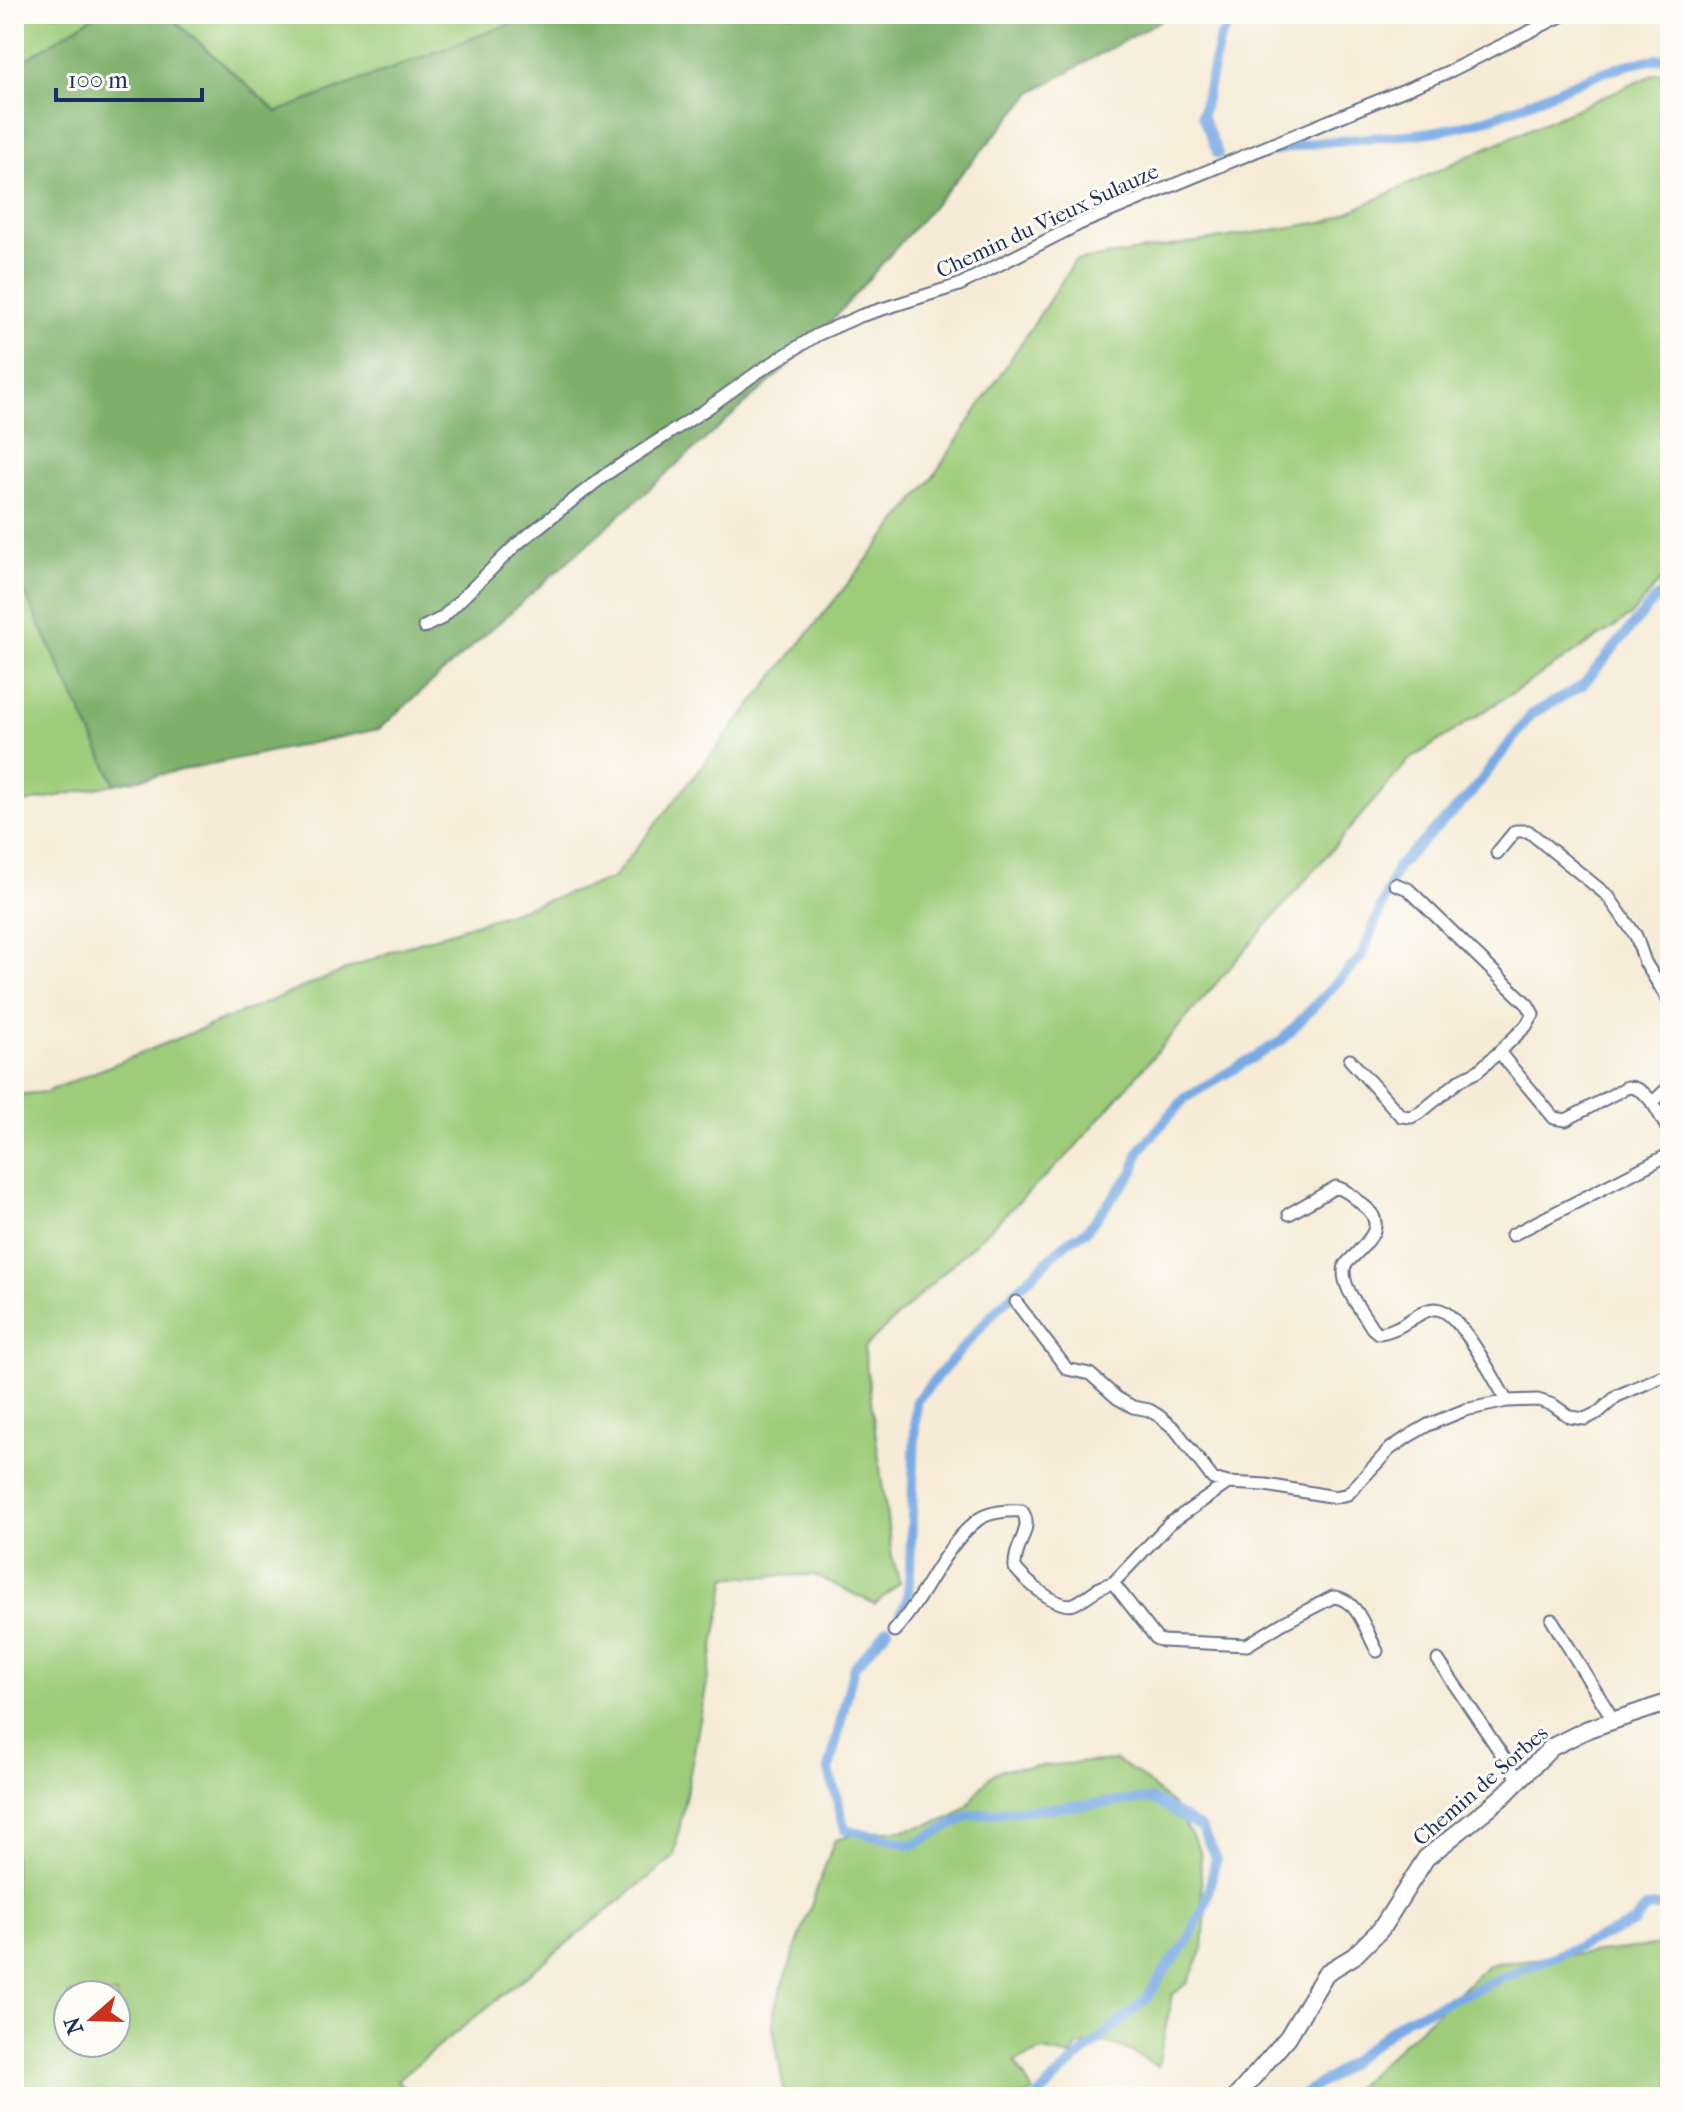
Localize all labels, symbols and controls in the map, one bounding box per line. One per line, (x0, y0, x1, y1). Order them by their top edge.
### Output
scale bar (56, 52, 202, 102)
text: 100 m (68, 66, 128, 94)
street label: Chemin du Vieux Sulauze (932, 158, 1163, 284)
street label: Chemin de Sorbes (1408, 1720, 1553, 1851)
north arrow (52, 1979, 132, 2059)
text: N (59, 2013, 89, 2038)

